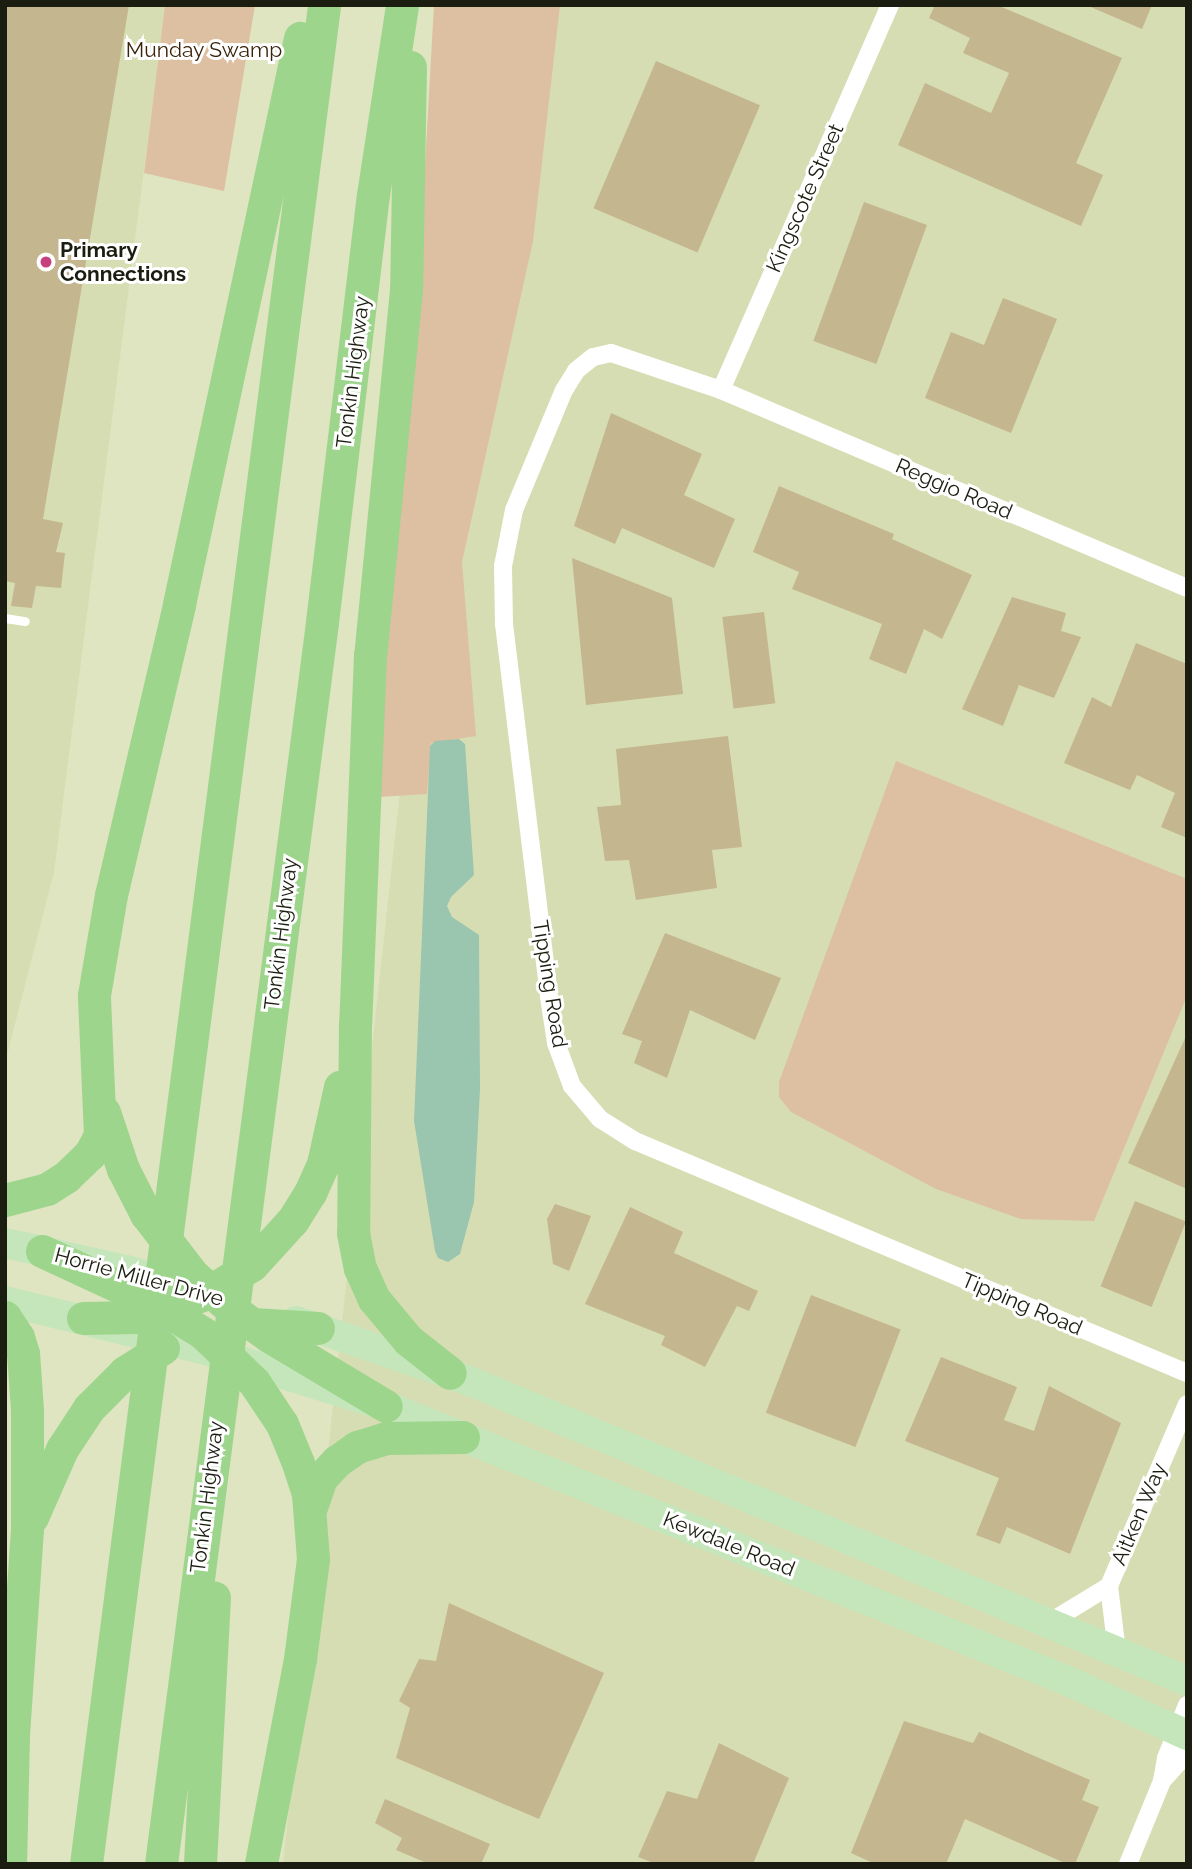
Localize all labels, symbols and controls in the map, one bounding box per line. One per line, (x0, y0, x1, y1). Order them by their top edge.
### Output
park label: Munday Swamp (126, 37, 282, 63)
street label: Kingscote Street (761, 120, 849, 276)
place label: Primary Connections (60, 237, 186, 287)
marker: Primary Connections (38, 254, 54, 270)
street label: Tonkin Highway (331, 295, 375, 449)
street label: Reggio Road (892, 453, 1016, 525)
street label: Tonkin Highway (259, 857, 303, 1011)
street label: Tipping Road (527, 918, 573, 1050)
street label: Horrie Miller Drive (52, 1242, 226, 1312)
street label: Tipping Road (958, 1267, 1086, 1341)
street label: Tonkin Highway (185, 1420, 229, 1574)
street label: Aitken Way (1106, 1459, 1172, 1569)
street label: Kewdale Road (659, 1506, 799, 1582)

